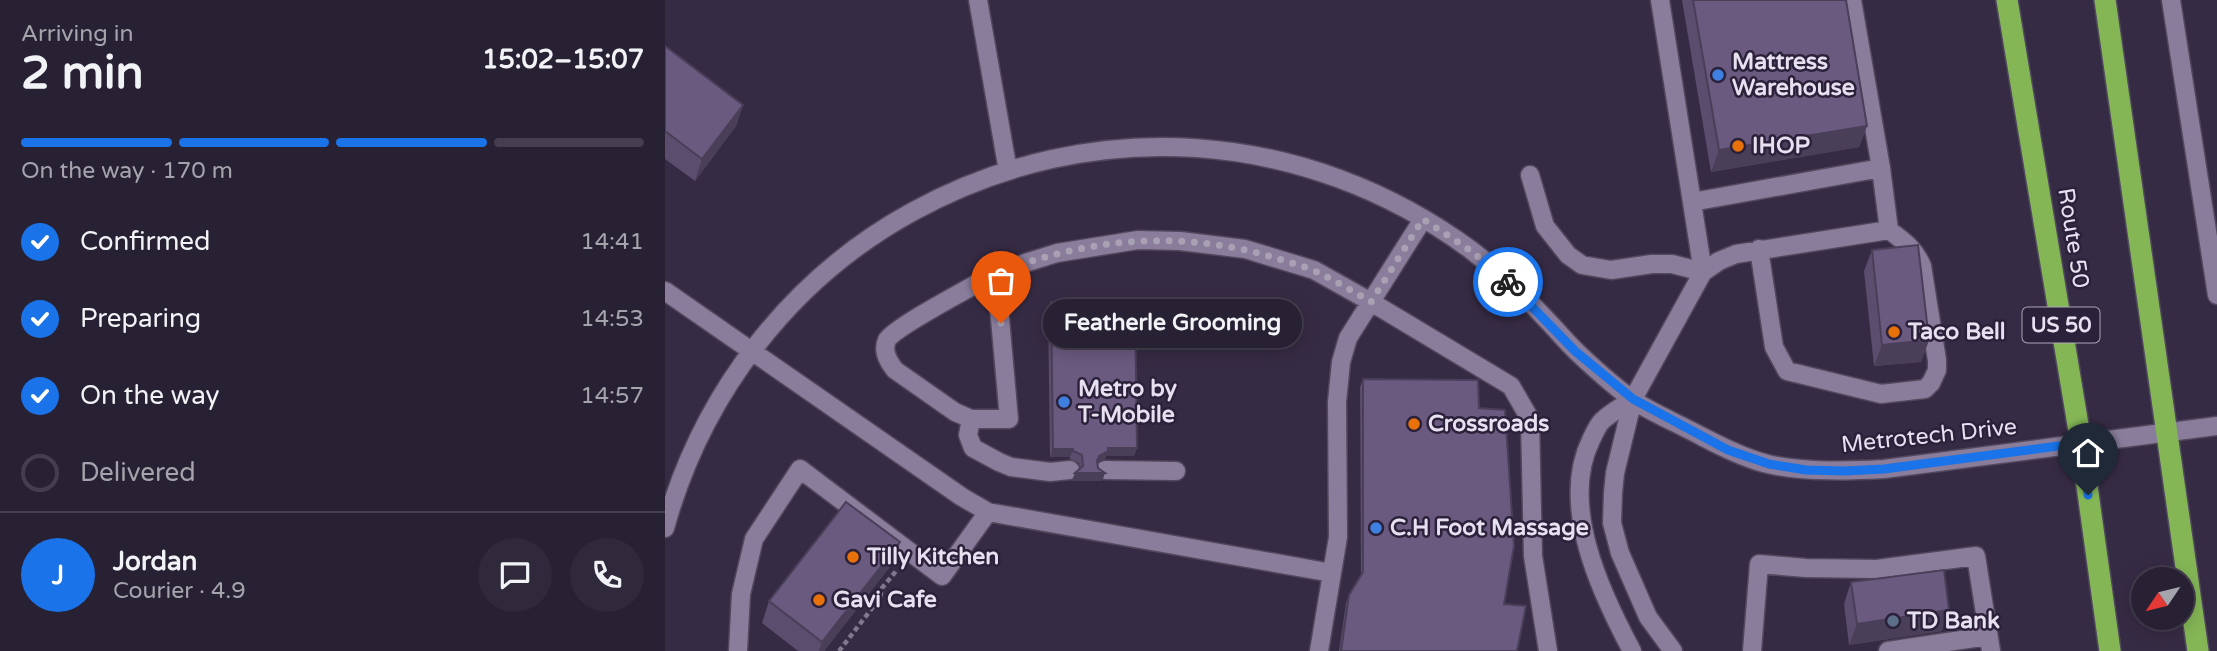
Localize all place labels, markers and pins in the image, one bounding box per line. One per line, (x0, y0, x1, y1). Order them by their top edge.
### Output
place label: Mattress Warehouse (1732, 48, 1855, 102)
marker: Mattress Warehouse (1710, 67, 1726, 83)
place label: IHOP (1752, 132, 1811, 160)
marker: IHOP (1730, 138, 1746, 154)
pin (971, 251, 1031, 323)
callout: Featherle Grooming (1043, 298, 1302, 348)
place label: Taco Bell (1907, 318, 2006, 346)
marker: Taco Bell (1886, 324, 1902, 340)
place label: Metro by T-Mobile (1077, 375, 1177, 429)
marker: Metro by T-Mobile (1056, 394, 1072, 410)
place label: Crossroads (1428, 410, 1549, 438)
marker: Crossroads (1406, 416, 1422, 432)
pin (2058, 423, 2118, 495)
place label: C.H Foot Massage (1390, 514, 1589, 542)
marker: C.H Foot Massage (1368, 520, 1384, 536)
place label: Tilly Kitchen (866, 543, 999, 571)
marker: Tilly Kitchen (845, 549, 861, 565)
place label: Gavi Cafe (833, 586, 937, 614)
marker: Gavi Cafe (811, 592, 827, 608)
place label: TD Bank (1906, 607, 2000, 635)
marker: TD Bank (1885, 613, 1901, 629)

